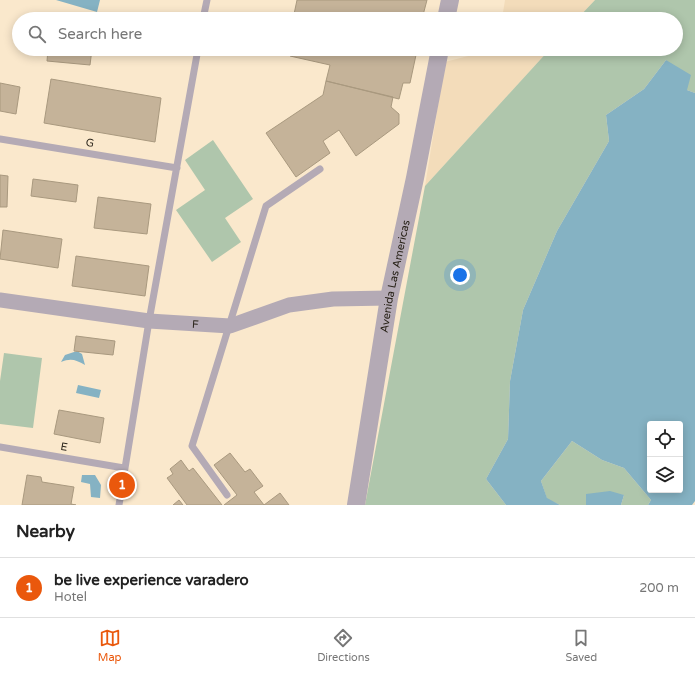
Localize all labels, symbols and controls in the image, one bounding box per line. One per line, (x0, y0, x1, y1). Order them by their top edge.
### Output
search box (12, 12, 683, 56)
icon: search (26, 23, 48, 45)
text: Search here (58, 25, 142, 43)
street label: G (85, 136, 95, 150)
street label: Avenida Las Americas (377, 219, 412, 334)
your location (450, 265, 470, 285)
street label: F (192, 317, 199, 331)
map controls (647, 421, 683, 493)
button: locate (647, 421, 683, 457)
street label: E (59, 440, 69, 454)
button: layers (647, 457, 683, 493)
pin: 1 (109, 470, 135, 500)
text: Nearby (16, 521, 75, 542)
text: be live experience varadero (54, 571, 249, 589)
text: 1 (25, 580, 33, 596)
text: 200 m (639, 580, 679, 596)
text: Hotel (54, 589, 87, 605)
tab: Map (98, 627, 122, 664)
tab: Directions (317, 627, 370, 664)
tab: Saved (565, 627, 597, 664)

